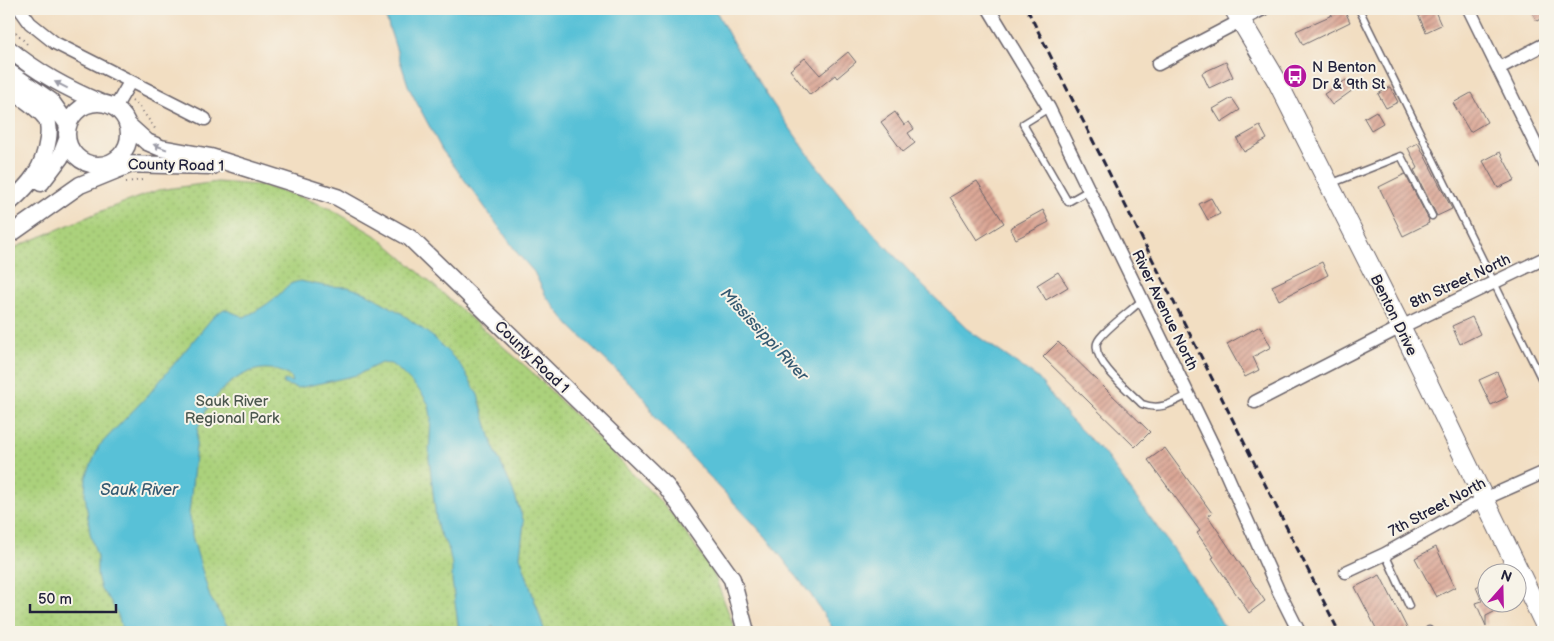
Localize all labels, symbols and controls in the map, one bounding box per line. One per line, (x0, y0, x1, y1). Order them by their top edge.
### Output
place label: N Benton Dr & 9th St (1312, 58, 1386, 94)
bus stop icon: N Benton Dr & 9th St (1282, 63, 1308, 89)
one-way arrow (54, 81, 68, 89)
one-way arrow (152, 143, 167, 151)
street label: County Road 1 (128, 155, 224, 176)
street label: River Avenue North (1127, 247, 1202, 374)
street label: 8th Street North (1407, 250, 1514, 313)
street label: Benton Drive (1366, 271, 1421, 359)
water label: Mississippi River (716, 285, 812, 386)
street label: County Road 1 (490, 317, 573, 398)
park label: Sauk River Regional Park (185, 392, 280, 428)
street label: 7th Street North (1385, 474, 1489, 541)
water label: Sauk River (100, 481, 179, 500)
north arrow (1476, 564, 1526, 614)
text: N (1498, 566, 1514, 586)
scale bar (30, 581, 116, 613)
text: 50 m (38, 590, 72, 609)

